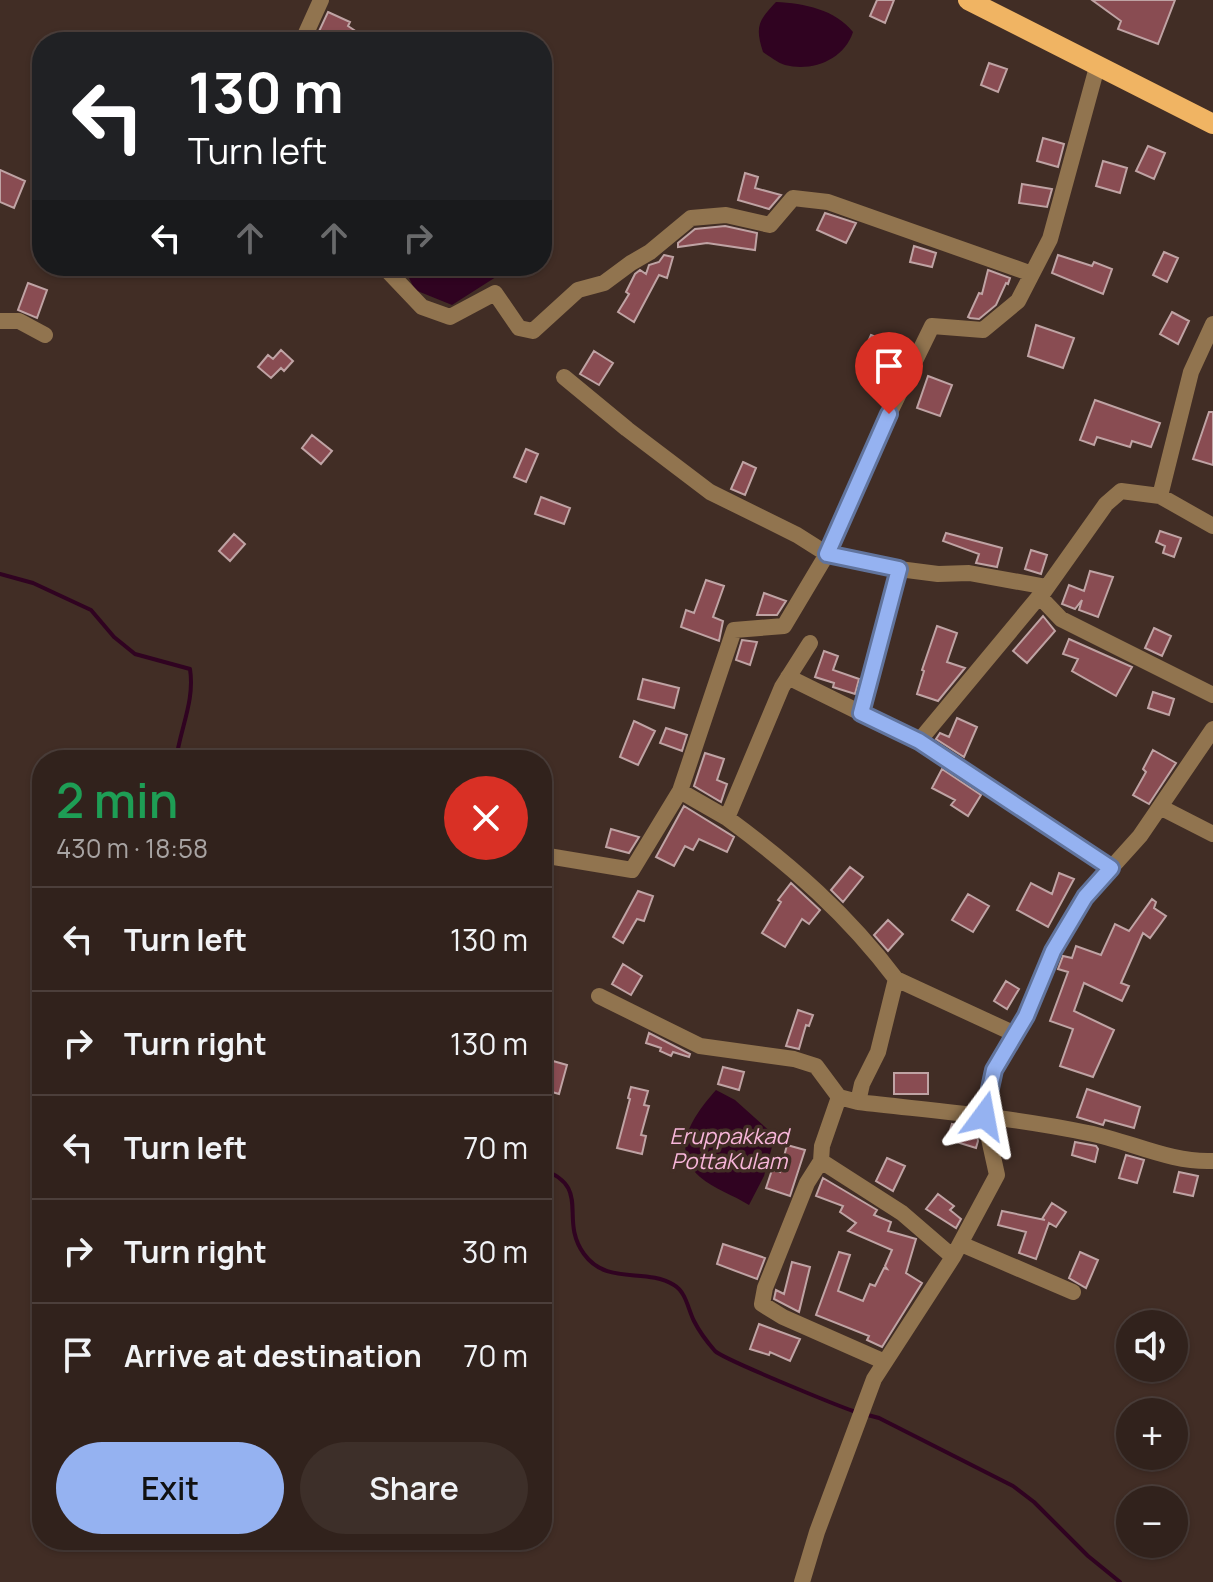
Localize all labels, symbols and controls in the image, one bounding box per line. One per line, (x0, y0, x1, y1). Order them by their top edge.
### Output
text: 130 m (188, 53, 344, 130)
icon: left (56, 64, 160, 168)
text: Turn left (188, 126, 327, 175)
icon: left (144, 216, 188, 260)
icon: ahead (228, 216, 272, 260)
icon: ahead (312, 216, 356, 260)
icon: right (396, 216, 440, 260)
pin (855, 332, 923, 414)
icon: arrive (867, 344, 911, 388)
text: 2 min (56, 767, 178, 832)
button: close (444, 776, 528, 860)
text: 430 m · 18:58 (56, 830, 208, 866)
icon: left (56, 917, 100, 961)
text: Turn left (124, 919, 247, 960)
text: 130 m (450, 919, 528, 960)
icon: right (56, 1021, 100, 1065)
text: Turn right (124, 1023, 267, 1064)
text: 130 m (450, 1023, 528, 1064)
position arrow (942, 1074, 1026, 1158)
water label: Eruppakkad PottaKulam (670, 1121, 791, 1176)
icon: left (56, 1125, 100, 1169)
text: Turn left (124, 1127, 247, 1168)
text: 70 m (463, 1127, 528, 1168)
icon: right (56, 1229, 100, 1273)
text: Turn right (124, 1231, 267, 1272)
text: 30 m (462, 1231, 528, 1272)
map controls (1116, 1310, 1188, 1558)
button: sound (1116, 1310, 1188, 1382)
icon: arrive (56, 1333, 100, 1377)
text: Arrive at destination (124, 1335, 422, 1376)
text: 70 m (463, 1335, 528, 1376)
button: + (1116, 1398, 1188, 1470)
button: Exit (56, 1442, 284, 1534)
button: Share (300, 1442, 528, 1534)
button: − (1116, 1486, 1188, 1558)

